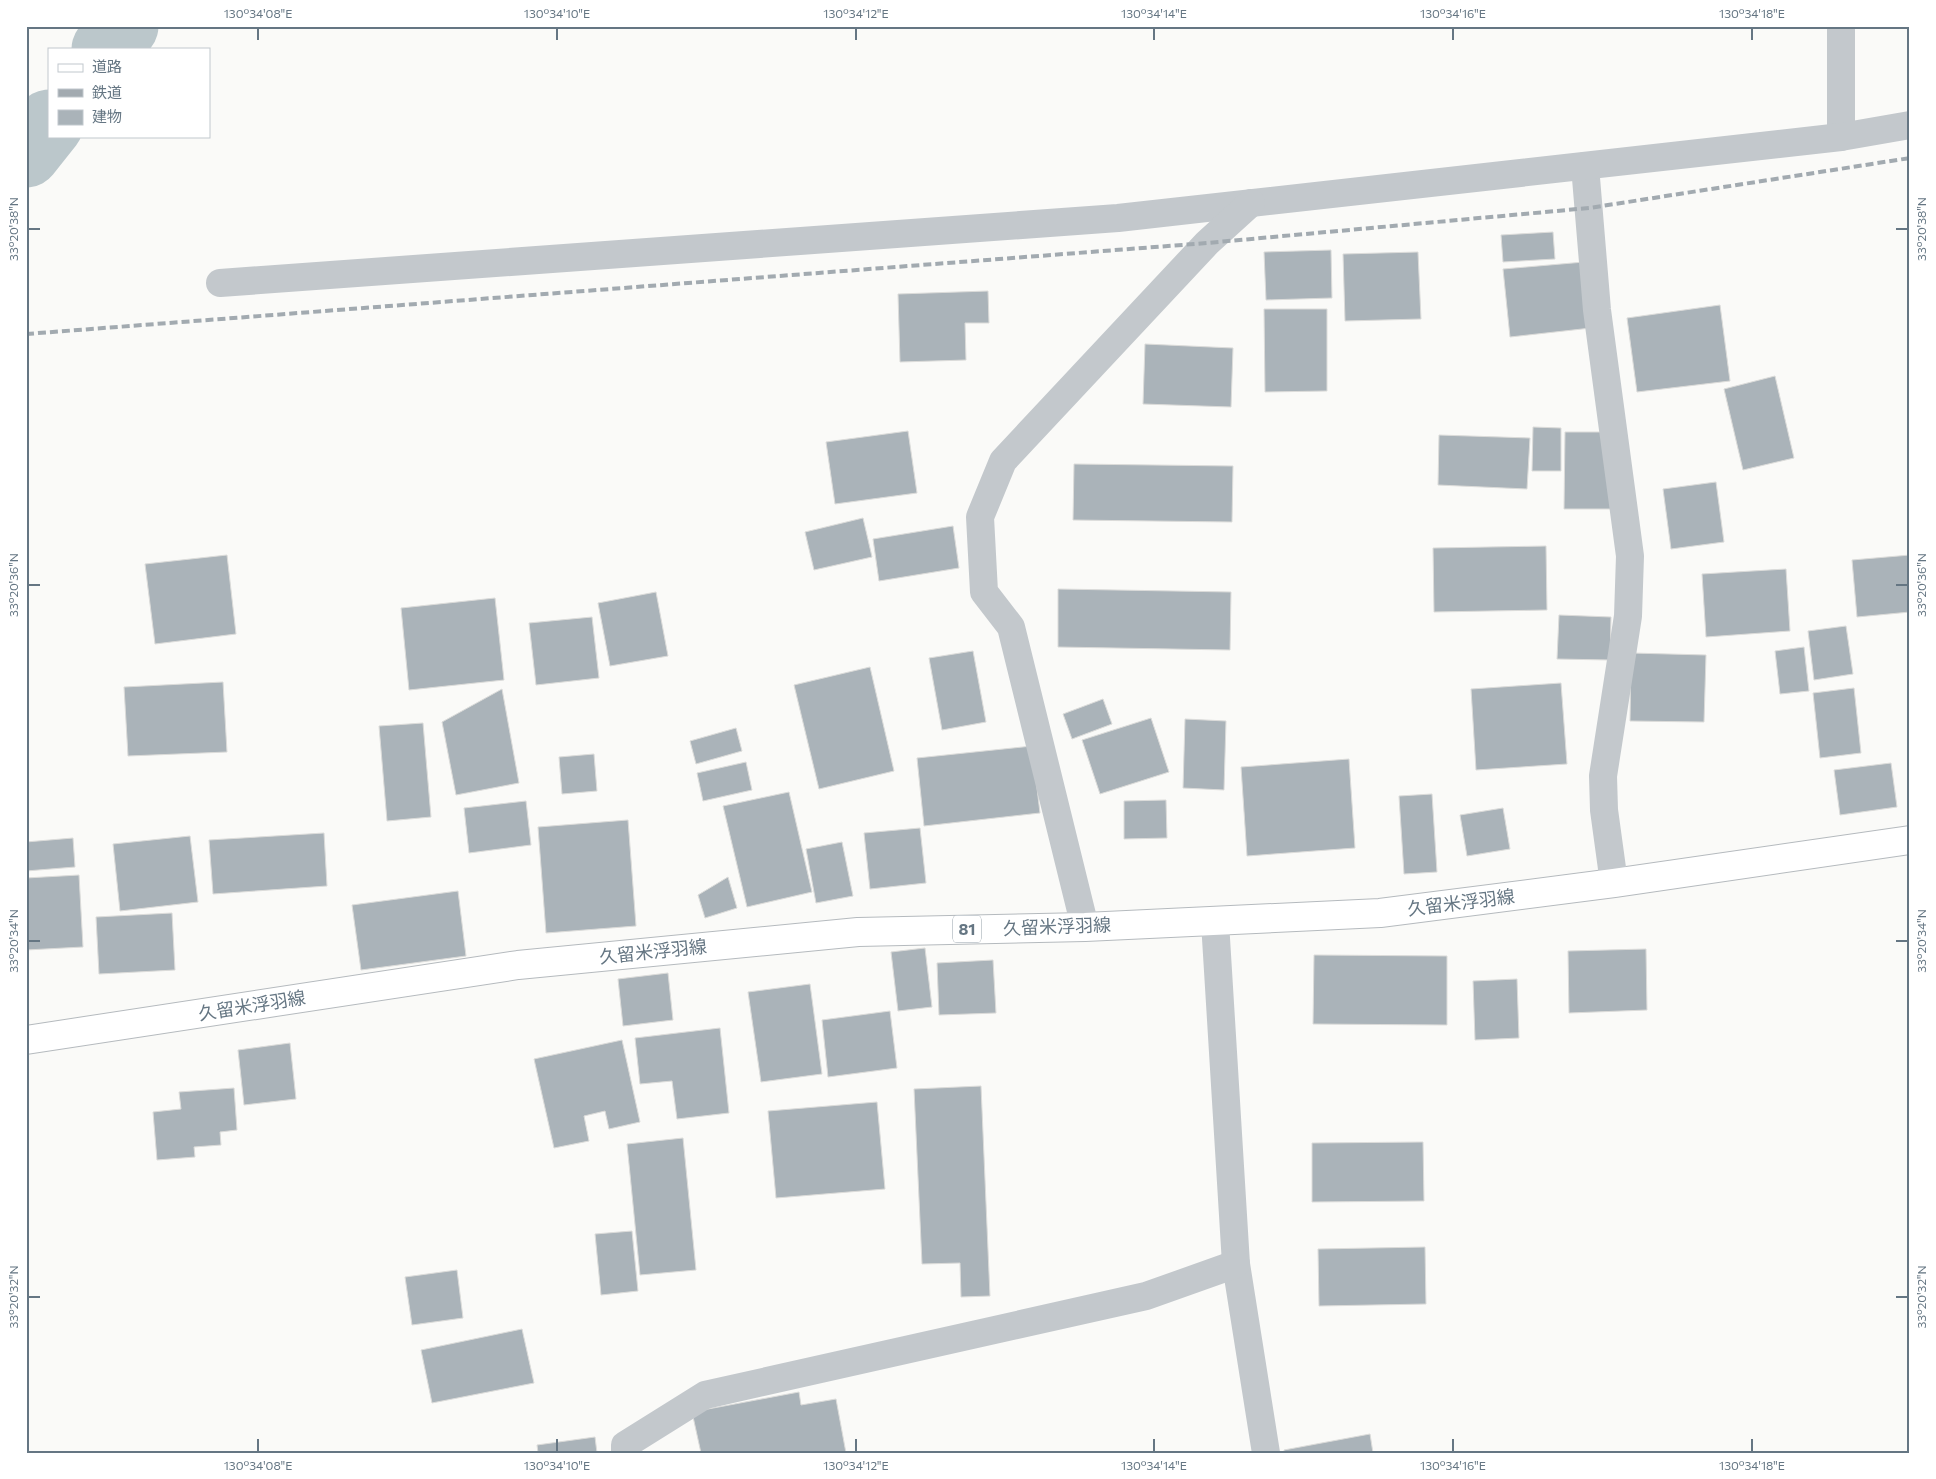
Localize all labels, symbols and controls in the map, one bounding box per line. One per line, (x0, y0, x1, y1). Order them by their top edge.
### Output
text: 130°34'08"E (224, 6, 292, 20)
text: 130°34'10"E (524, 6, 590, 20)
text: 130°34'12"E (823, 6, 889, 20)
text: 130°34'14"E (1121, 6, 1187, 20)
text: 130°34'16"E (1420, 6, 1486, 20)
text: 130°34'18"E (1719, 6, 1785, 20)
legend (48, 48, 210, 138)
text: 道路 (92, 57, 122, 75)
text: 鉄道 (92, 83, 122, 101)
text: 建物 (92, 107, 122, 125)
text: 33°20'38"N (6, 197, 20, 261)
text: 33°20'38"N (1914, 197, 1928, 261)
text: 33°20'36"N (6, 553, 20, 617)
text: 33°20'36"N (1914, 553, 1928, 617)
street label: 久留米浮羽線 (1406, 885, 1516, 920)
text: 33°20'34"N (6, 909, 20, 973)
text: 33°20'34"N (1914, 909, 1928, 973)
street label: 久留米浮羽線 (1003, 913, 1111, 939)
road number: 81 (953, 916, 981, 942)
street label: 久留米浮羽線 (598, 934, 708, 968)
street label: 久留米浮羽線 (197, 986, 307, 1024)
text: 33°20'32"N (6, 1265, 20, 1329)
text: 33°20'32"N (1914, 1265, 1928, 1329)
text: 130°34'08"E (224, 1458, 292, 1472)
text: 130°34'10"E (524, 1458, 590, 1472)
text: 130°34'12"E (823, 1458, 889, 1472)
text: 130°34'14"E (1121, 1458, 1187, 1472)
text: 130°34'16"E (1420, 1458, 1486, 1472)
text: 130°34'18"E (1719, 1458, 1785, 1472)

